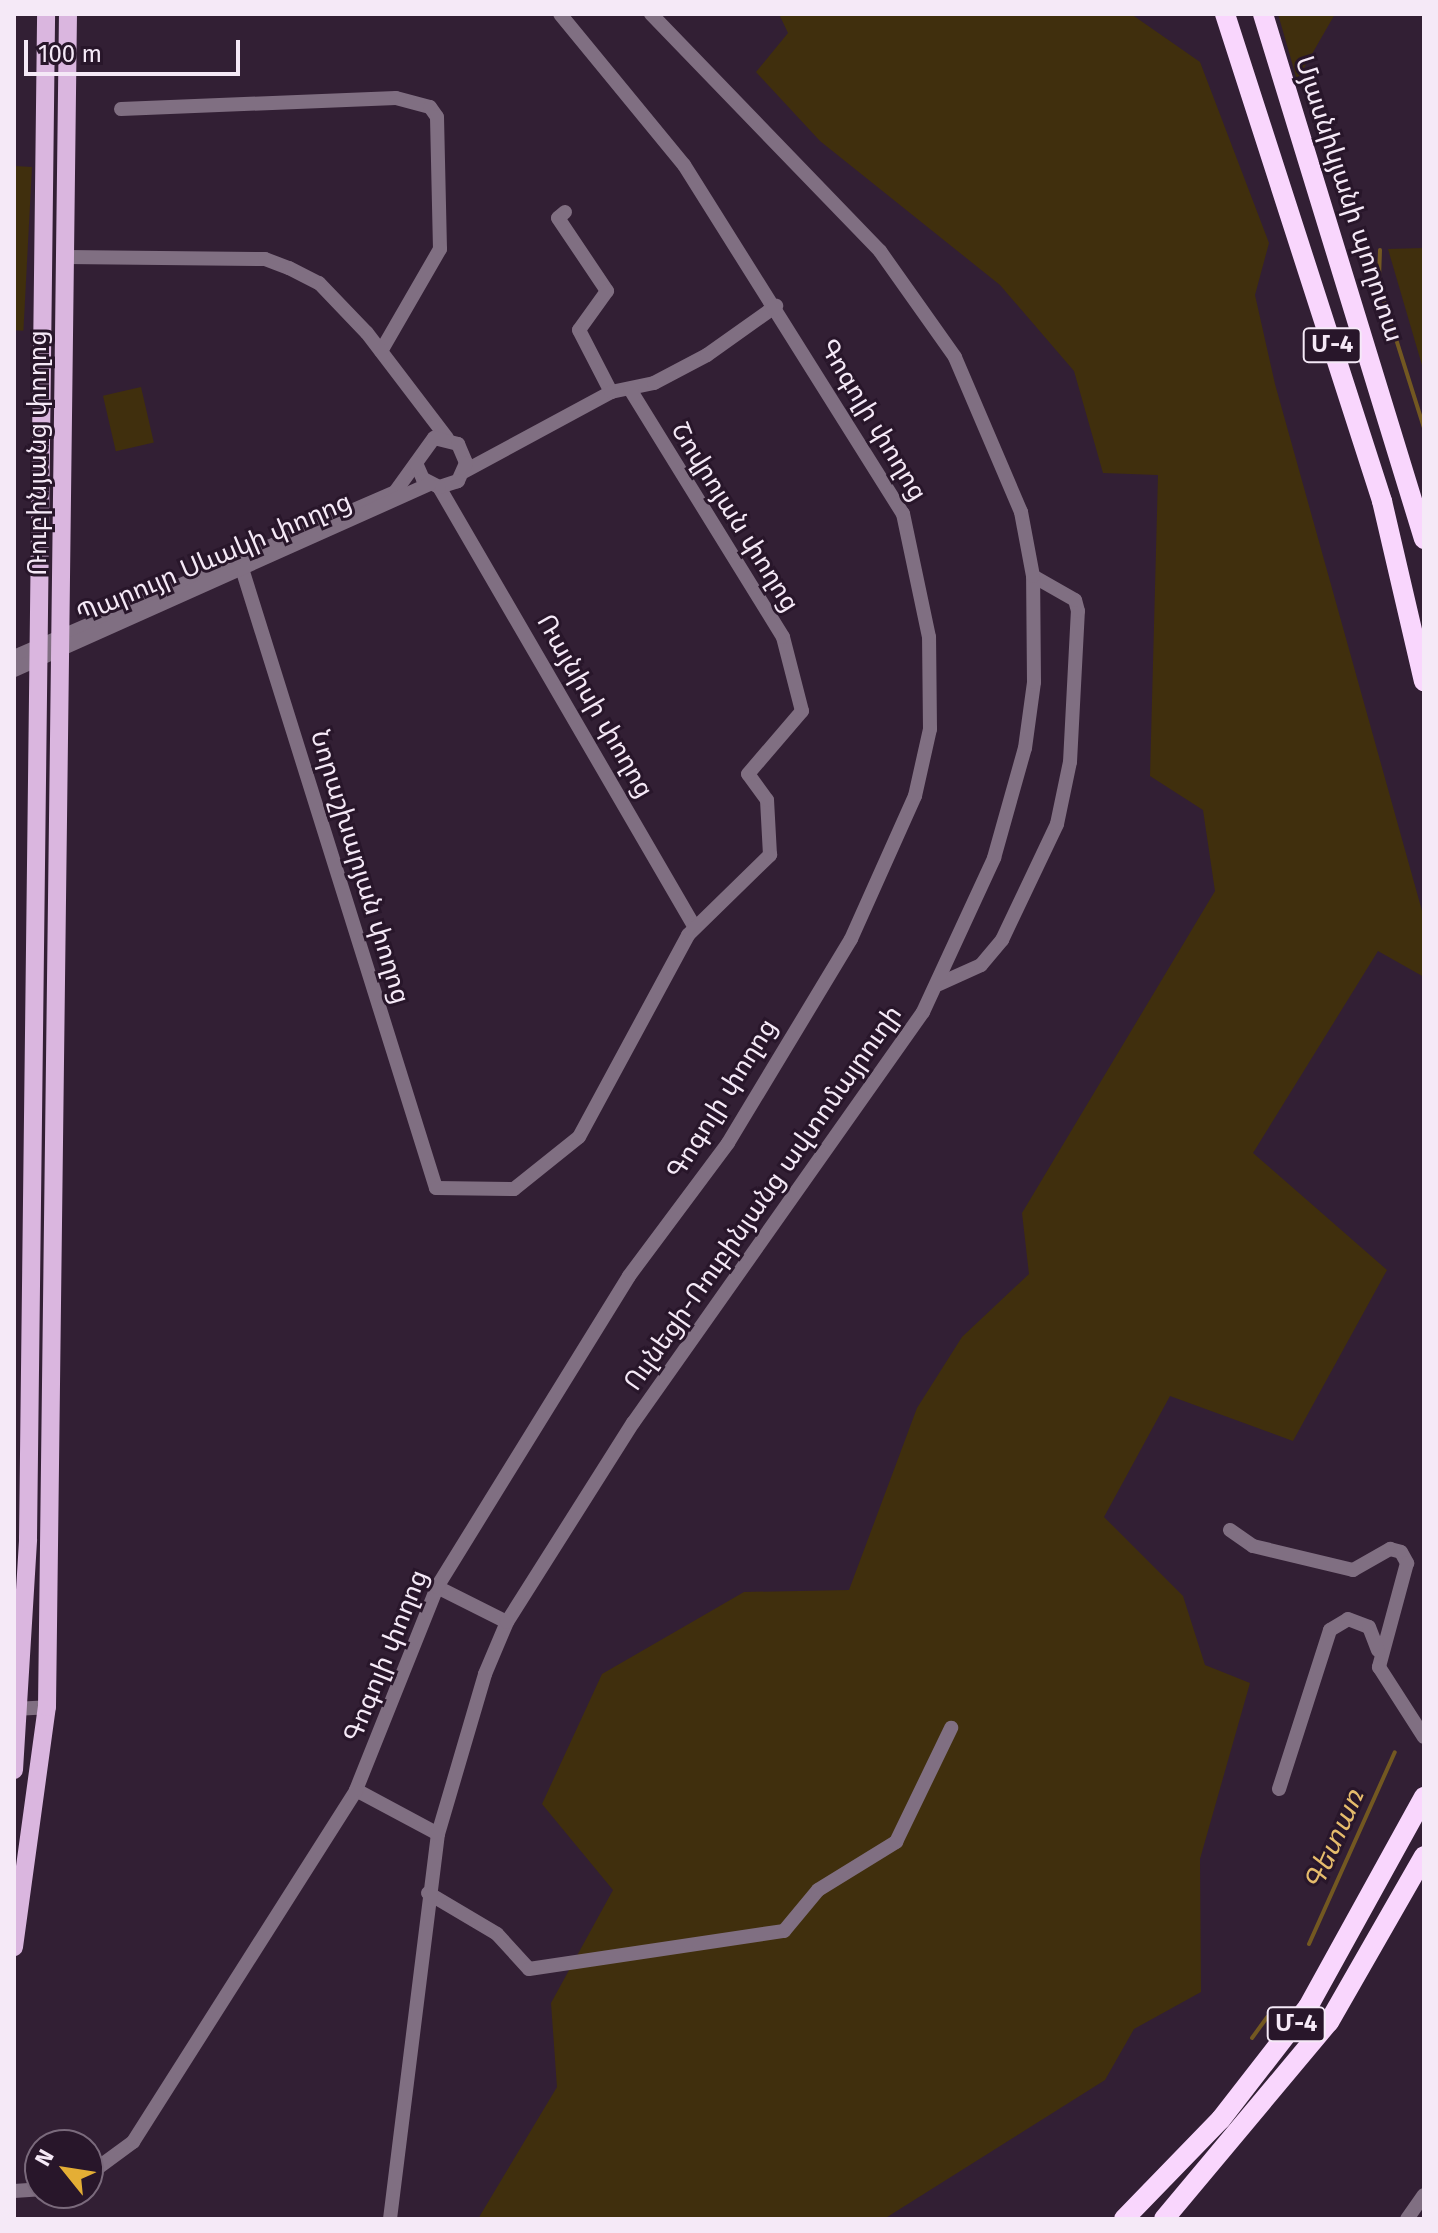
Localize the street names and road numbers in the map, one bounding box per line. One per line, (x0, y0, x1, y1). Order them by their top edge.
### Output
street label: Մյասնիկյանի պողոտա (1288, 52, 1410, 346)
road number: Մ-4 (1302, 325, 1362, 365)
street label: Ռուբինյանց փողոց (22, 330, 54, 576)
street label: Գոգոլի փողոց (812, 334, 934, 506)
street label: Շովրոյան փողոց (664, 417, 806, 617)
street label: Պարույր Սևակի փողոց (72, 486, 356, 630)
street label: Ռայնիսի փողոց (530, 609, 660, 803)
street label: Նորաշխարյան փողոց (304, 726, 416, 1008)
street label: Ուլնեցի-Ռուբինյանց ավտոմայրուղի (617, 999, 909, 1397)
street label: Գոգոլի փողոց (660, 1013, 784, 1185)
street label: Գոգոլի փողոց (337, 1565, 435, 1747)
road number: Մ-4 (1266, 2004, 1326, 2044)

